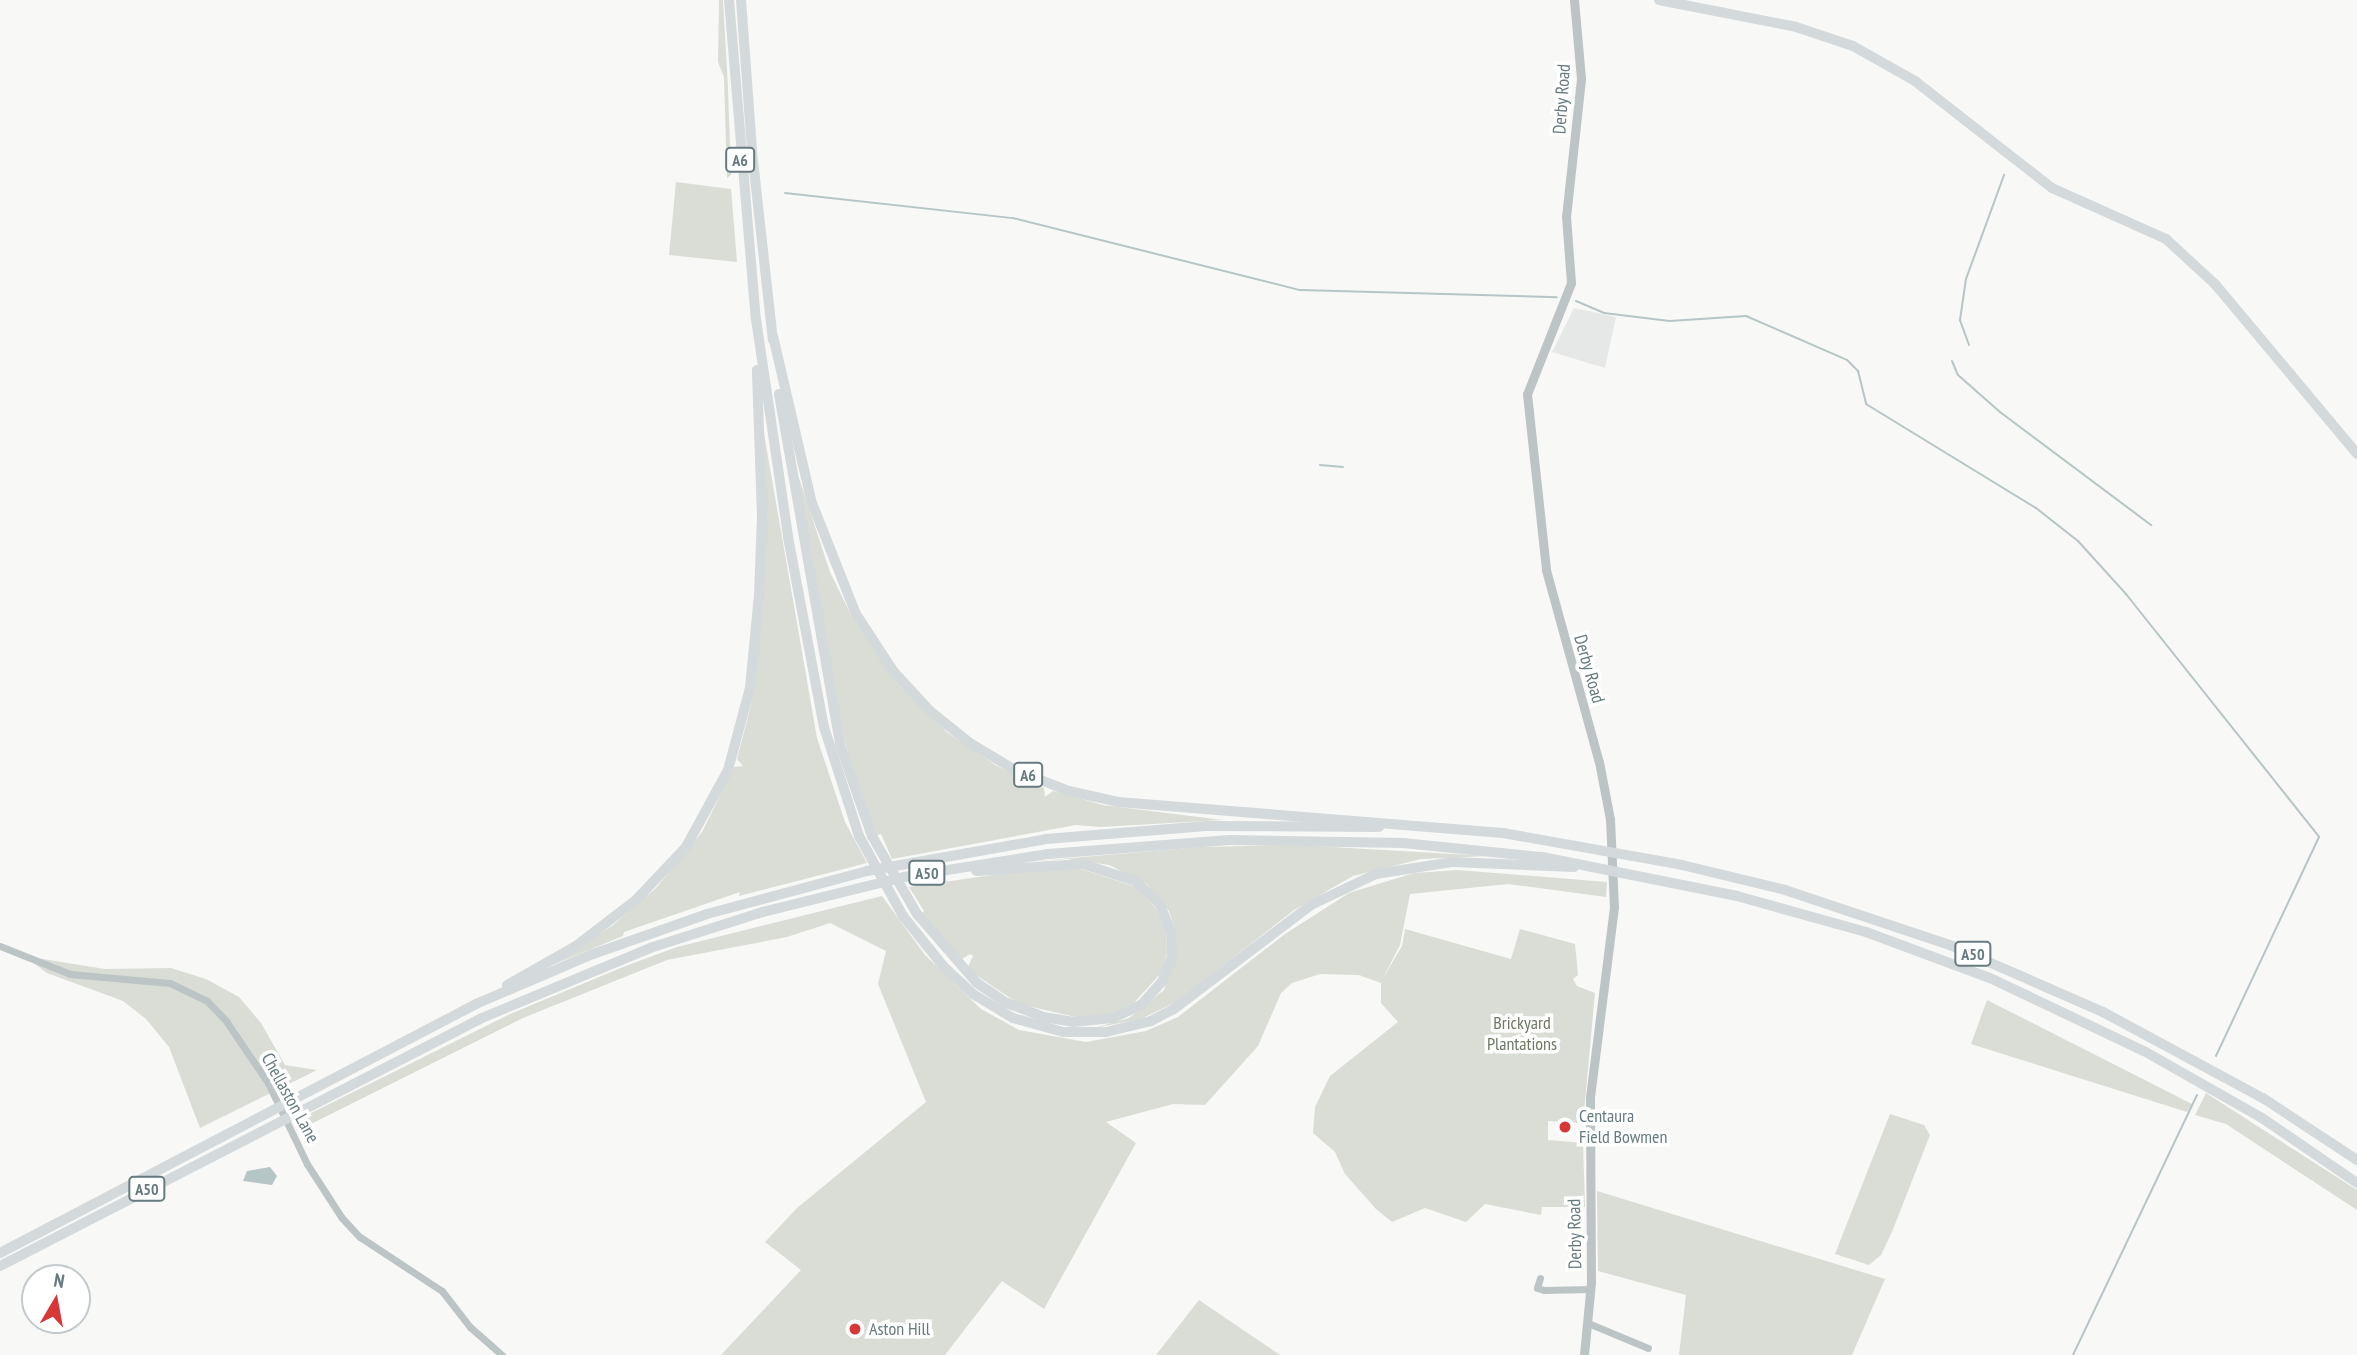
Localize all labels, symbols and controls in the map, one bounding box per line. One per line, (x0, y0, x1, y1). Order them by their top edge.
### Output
street label: Derby Road (1549, 63, 1575, 135)
road number: A6 (724, 148, 756, 172)
street label: Derby Road (1569, 632, 1609, 706)
road number: A6 (1012, 762, 1044, 788)
road number: A50 (908, 860, 946, 886)
road number: A50 (1954, 942, 1992, 966)
park label: Brickyard Plantations (1487, 1013, 1557, 1056)
street label: Chellaston Lane (256, 1049, 324, 1147)
place label: Centaura Field Bowmen (1579, 1106, 1667, 1148)
marker: Centaura Field Bowmen (1557, 1119, 1573, 1135)
road number: A50 (128, 1176, 166, 1202)
street label: Derby Road (1564, 1198, 1586, 1270)
north arrow (21, 1264, 91, 1334)
text: N (52, 1268, 66, 1293)
place label: Aston Hill (869, 1318, 930, 1340)
marker: Aston Hill (847, 1321, 863, 1337)

